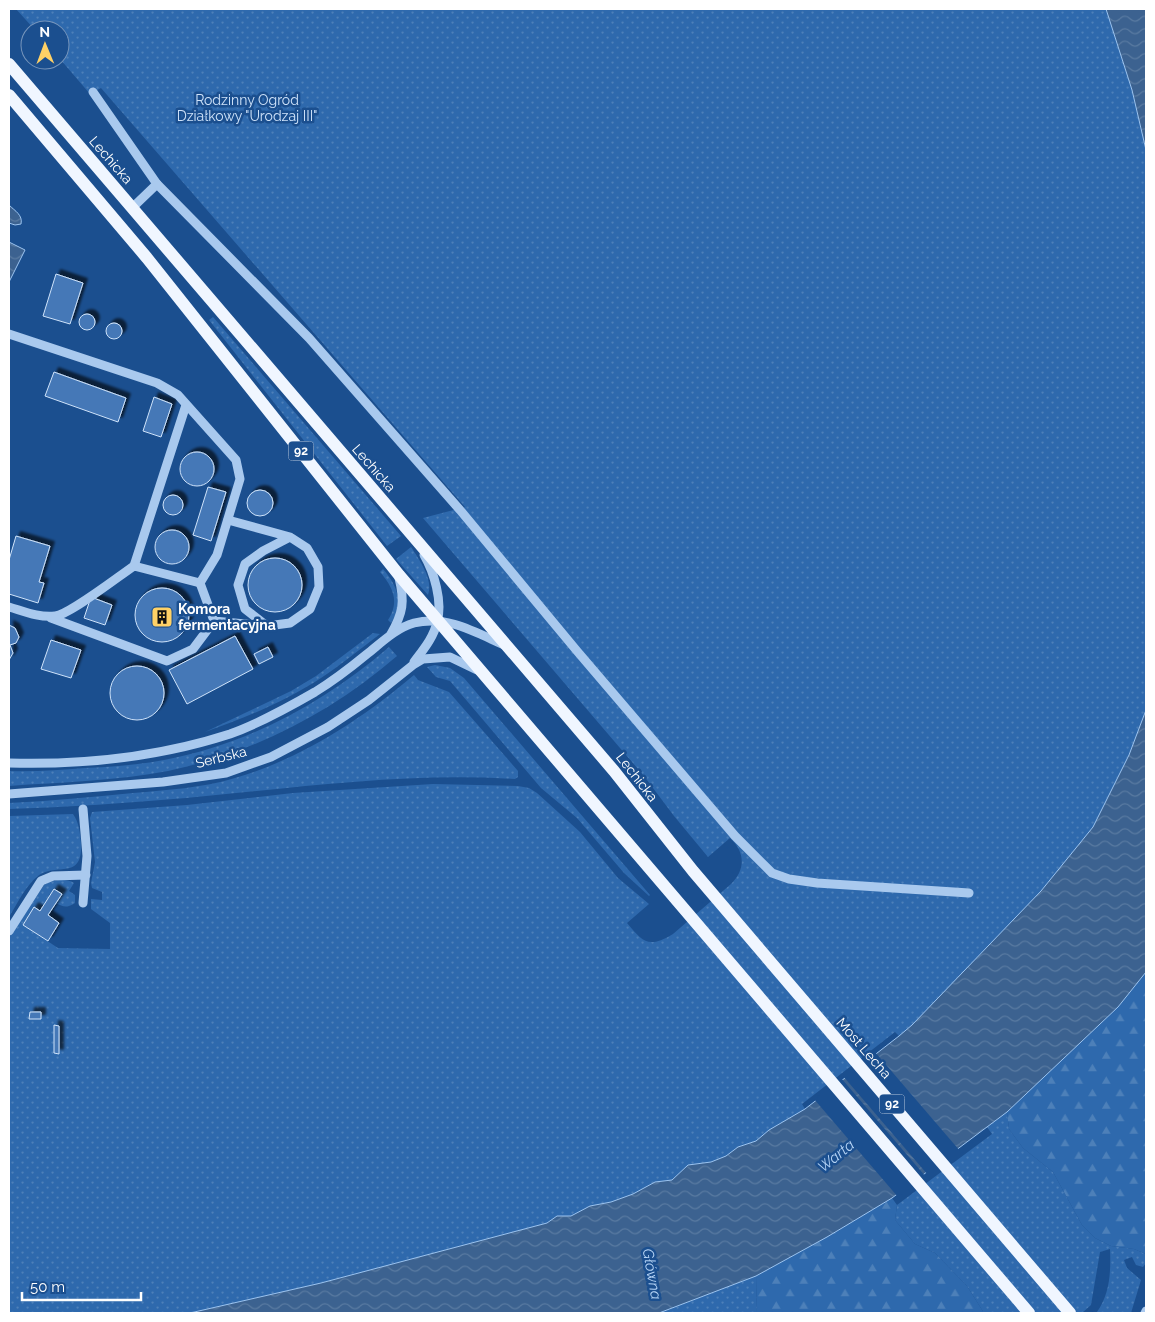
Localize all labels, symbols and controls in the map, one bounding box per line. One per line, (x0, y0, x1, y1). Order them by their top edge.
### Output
north arrow (20, 20, 70, 70)
text: N (39, 24, 50, 40)
park label: Rodzinny Ogród Działkowy "Urodzaj III" (177, 92, 317, 124)
street label: Lechicka (86, 133, 136, 187)
street label: Lechicka (349, 441, 399, 495)
road number: 92 (288, 442, 314, 461)
place label: Komora fermentacyjna (178, 601, 276, 633)
building icon: Komora fermentacyjna (150, 605, 174, 629)
street label: Serbska (194, 743, 248, 771)
street label: Lechicka (613, 749, 661, 805)
street label: Most Lecha (833, 1014, 895, 1082)
road number: 92 (880, 1094, 904, 1114)
water label: Warta (814, 1136, 858, 1176)
water label: Główna (639, 1247, 665, 1301)
scale bar (22, 1270, 141, 1302)
text: 50 m (30, 1278, 65, 1296)

